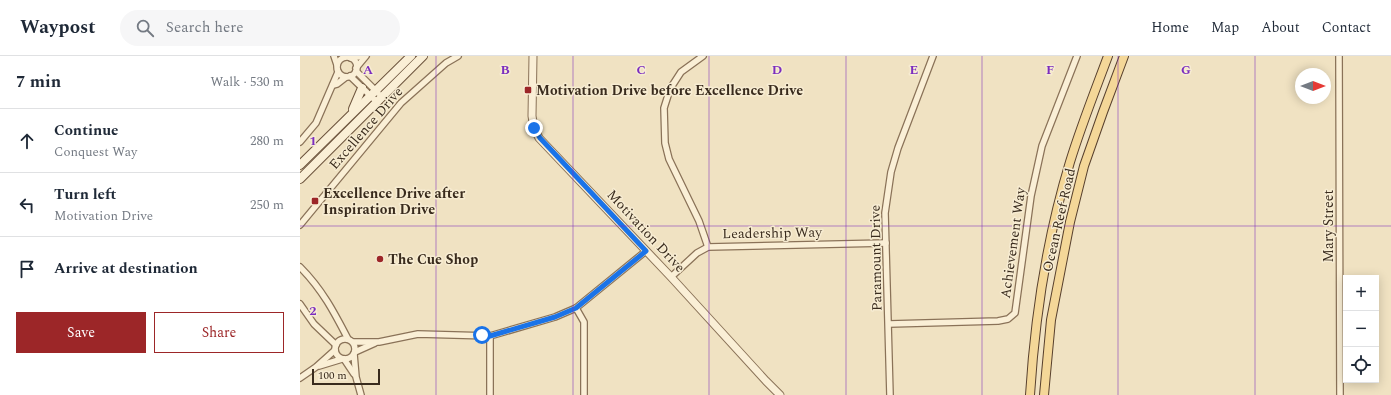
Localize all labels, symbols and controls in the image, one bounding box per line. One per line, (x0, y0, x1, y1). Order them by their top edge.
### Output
search box (120, 10, 400, 46)
text: Waypost (20, 13, 96, 42)
text: Search here (166, 16, 243, 39)
icon: search (134, 17, 156, 39)
text: Home (1151, 17, 1189, 38)
text: Map (1211, 17, 1239, 38)
text: About (1261, 17, 1300, 38)
text: Contact (1322, 17, 1371, 38)
text: A (363, 60, 373, 80)
text: B (500, 60, 510, 80)
text: C (636, 60, 646, 80)
text: D (772, 60, 782, 80)
text: E (910, 60, 919, 80)
text: F (1046, 60, 1054, 80)
text: G (1181, 60, 1191, 80)
north arrow (1295, 68, 1331, 104)
text: 7 min (16, 69, 61, 95)
text: Walk · 530 m (210, 72, 284, 92)
place label: Motivation Drive before Excellence Drive (536, 80, 803, 101)
street label: Excellence Drive (324, 82, 408, 174)
marker: Motivation Drive before Excellence Drive (523, 85, 533, 95)
text: Continue (54, 119, 119, 142)
route end (525, 119, 543, 137)
icon: ahead (16, 130, 38, 152)
text: 280 m (250, 131, 284, 151)
text: 1 (309, 131, 317, 151)
text: Conquest Way (54, 142, 137, 162)
street label: Ocean Reef Road (1037, 166, 1081, 274)
text: Turn left (54, 183, 116, 206)
place label: Excellence Drive after Inspiration Drive (323, 183, 465, 220)
street label: Motivation Drive (602, 185, 690, 277)
street label: Achievement Way (995, 185, 1031, 300)
street label: Mary Street (1318, 190, 1339, 262)
icon: left (16, 194, 38, 216)
text: 250 m (250, 195, 284, 215)
marker: Excellence Drive after Inspiration Drive (310, 196, 320, 206)
street label: Paramount Drive (865, 204, 887, 311)
text: Motivation Drive (54, 206, 153, 226)
street label: Leadership Way (722, 222, 823, 244)
place label: The Cue Shop (388, 249, 478, 270)
marker: The Cue Shop (375, 254, 385, 264)
text: Arrive at destination (54, 257, 198, 280)
icon: arrive (16, 258, 38, 280)
map controls (1343, 275, 1379, 383)
button: + (1343, 275, 1379, 311)
text: 2 (309, 301, 317, 321)
button: − (1343, 311, 1379, 347)
button: Save (16, 312, 146, 353)
button: Share (154, 312, 284, 353)
route start (473, 326, 491, 344)
button: locate (1343, 347, 1379, 383)
scale bar (312, 367, 380, 386)
text: 100 m (318, 367, 347, 384)

